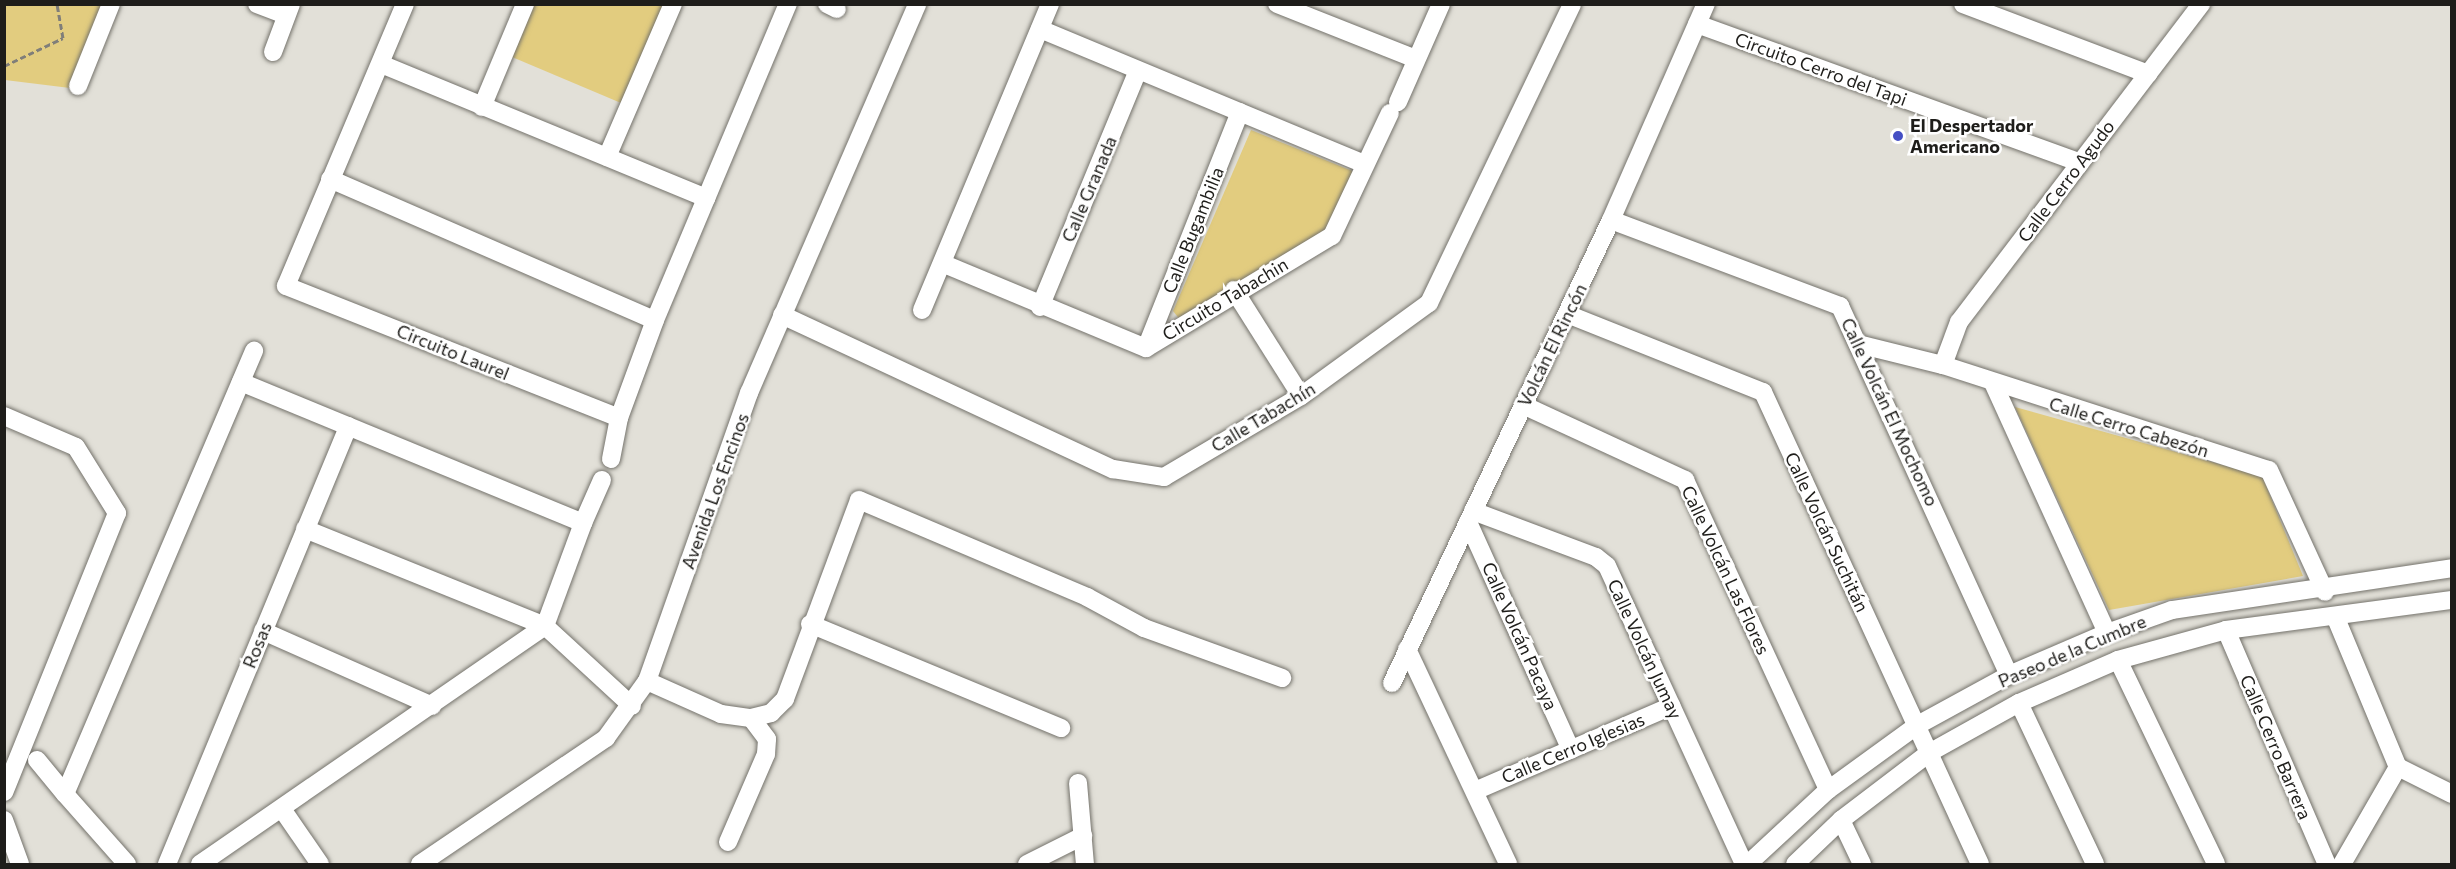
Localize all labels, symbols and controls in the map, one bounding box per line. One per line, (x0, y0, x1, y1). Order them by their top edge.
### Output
street label: Circuito Cerro del Tapi (1732, 28, 1910, 110)
place label: El Despertador Americano (1910, 115, 2034, 158)
street label: Calle Cerro Agudo (2013, 116, 2119, 246)
marker: El Despertador Americano (1891, 129, 1905, 143)
street label: Calle Granada (1057, 133, 1121, 245)
street label: Calle Bugambilia (1158, 164, 1228, 296)
street label: Circuito Tabachin (1158, 253, 1292, 345)
street label: Volcán El Rincón (1513, 280, 1591, 410)
street label: Calle Volcán El Mochomo (1837, 314, 1943, 510)
street label: Circuito Laurel (394, 320, 512, 384)
street label: Calle Tabachín (1207, 377, 1319, 457)
street label: Calle Cerro Cabezón (2047, 392, 2211, 462)
street label: Avenida Los Encinos (677, 410, 753, 572)
street label: Calle Volcán Suchitán (1781, 449, 1873, 615)
street label: Calle Volcán Las Flores (1677, 482, 1775, 658)
street label: Calle Volcán Pacaya (1478, 559, 1562, 713)
street label: Calle Volcán Jumay (1603, 576, 1687, 722)
street label: Paseo de la Cumbre (1995, 610, 2149, 692)
street label: Rosas (238, 619, 276, 671)
street label: Calle Cerro Barrera (2236, 671, 2316, 823)
street label: Calle Cerro Iglesias (1498, 708, 1648, 788)

